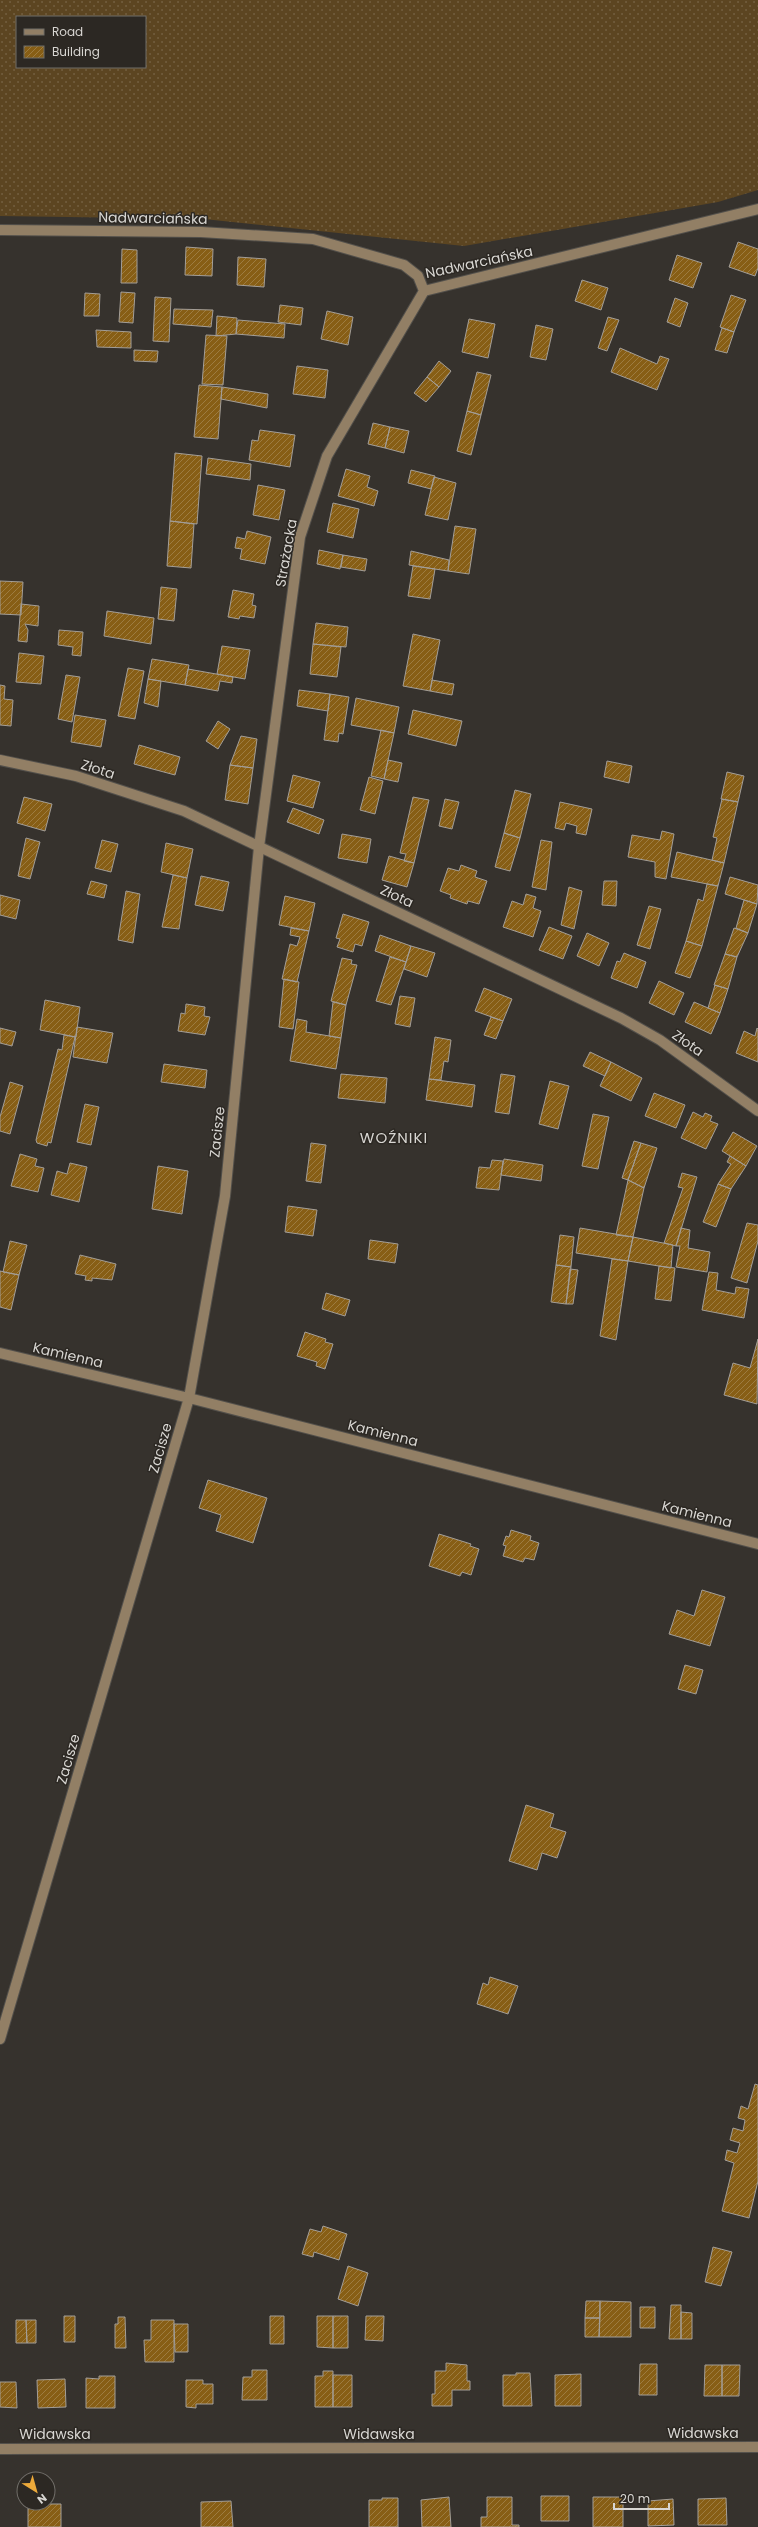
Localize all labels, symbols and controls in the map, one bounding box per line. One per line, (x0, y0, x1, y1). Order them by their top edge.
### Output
legend (16, 16, 146, 68)
text: Road (52, 23, 83, 40)
text: Building (52, 43, 100, 60)
street label: Nadwarciańska (98, 207, 208, 229)
street label: Nadwarciańska (423, 241, 535, 283)
street label: Strażacka (270, 517, 302, 589)
street label: Złota (78, 754, 118, 784)
street label: Złota (377, 880, 417, 912)
street label: Złota (668, 1025, 708, 1061)
street label: Zacisze (204, 1105, 230, 1159)
district label: WOŹNIKI (360, 1127, 428, 1148)
street label: Kamienna (31, 1337, 105, 1373)
street label: Kamienna (346, 1415, 420, 1451)
street label: Zacisze (143, 1420, 177, 1475)
street label: Kamienna (660, 1496, 734, 1532)
street label: Zacisze (51, 1731, 85, 1786)
street label: Widawska (667, 2423, 739, 2443)
street label: Widawska (19, 2424, 91, 2444)
street label: Widawska (343, 2424, 415, 2444)
north arrow (16, 2471, 56, 2511)
scale bar (614, 2485, 669, 2511)
text: N (34, 2490, 50, 2508)
text: 20 m (620, 2490, 650, 2507)

